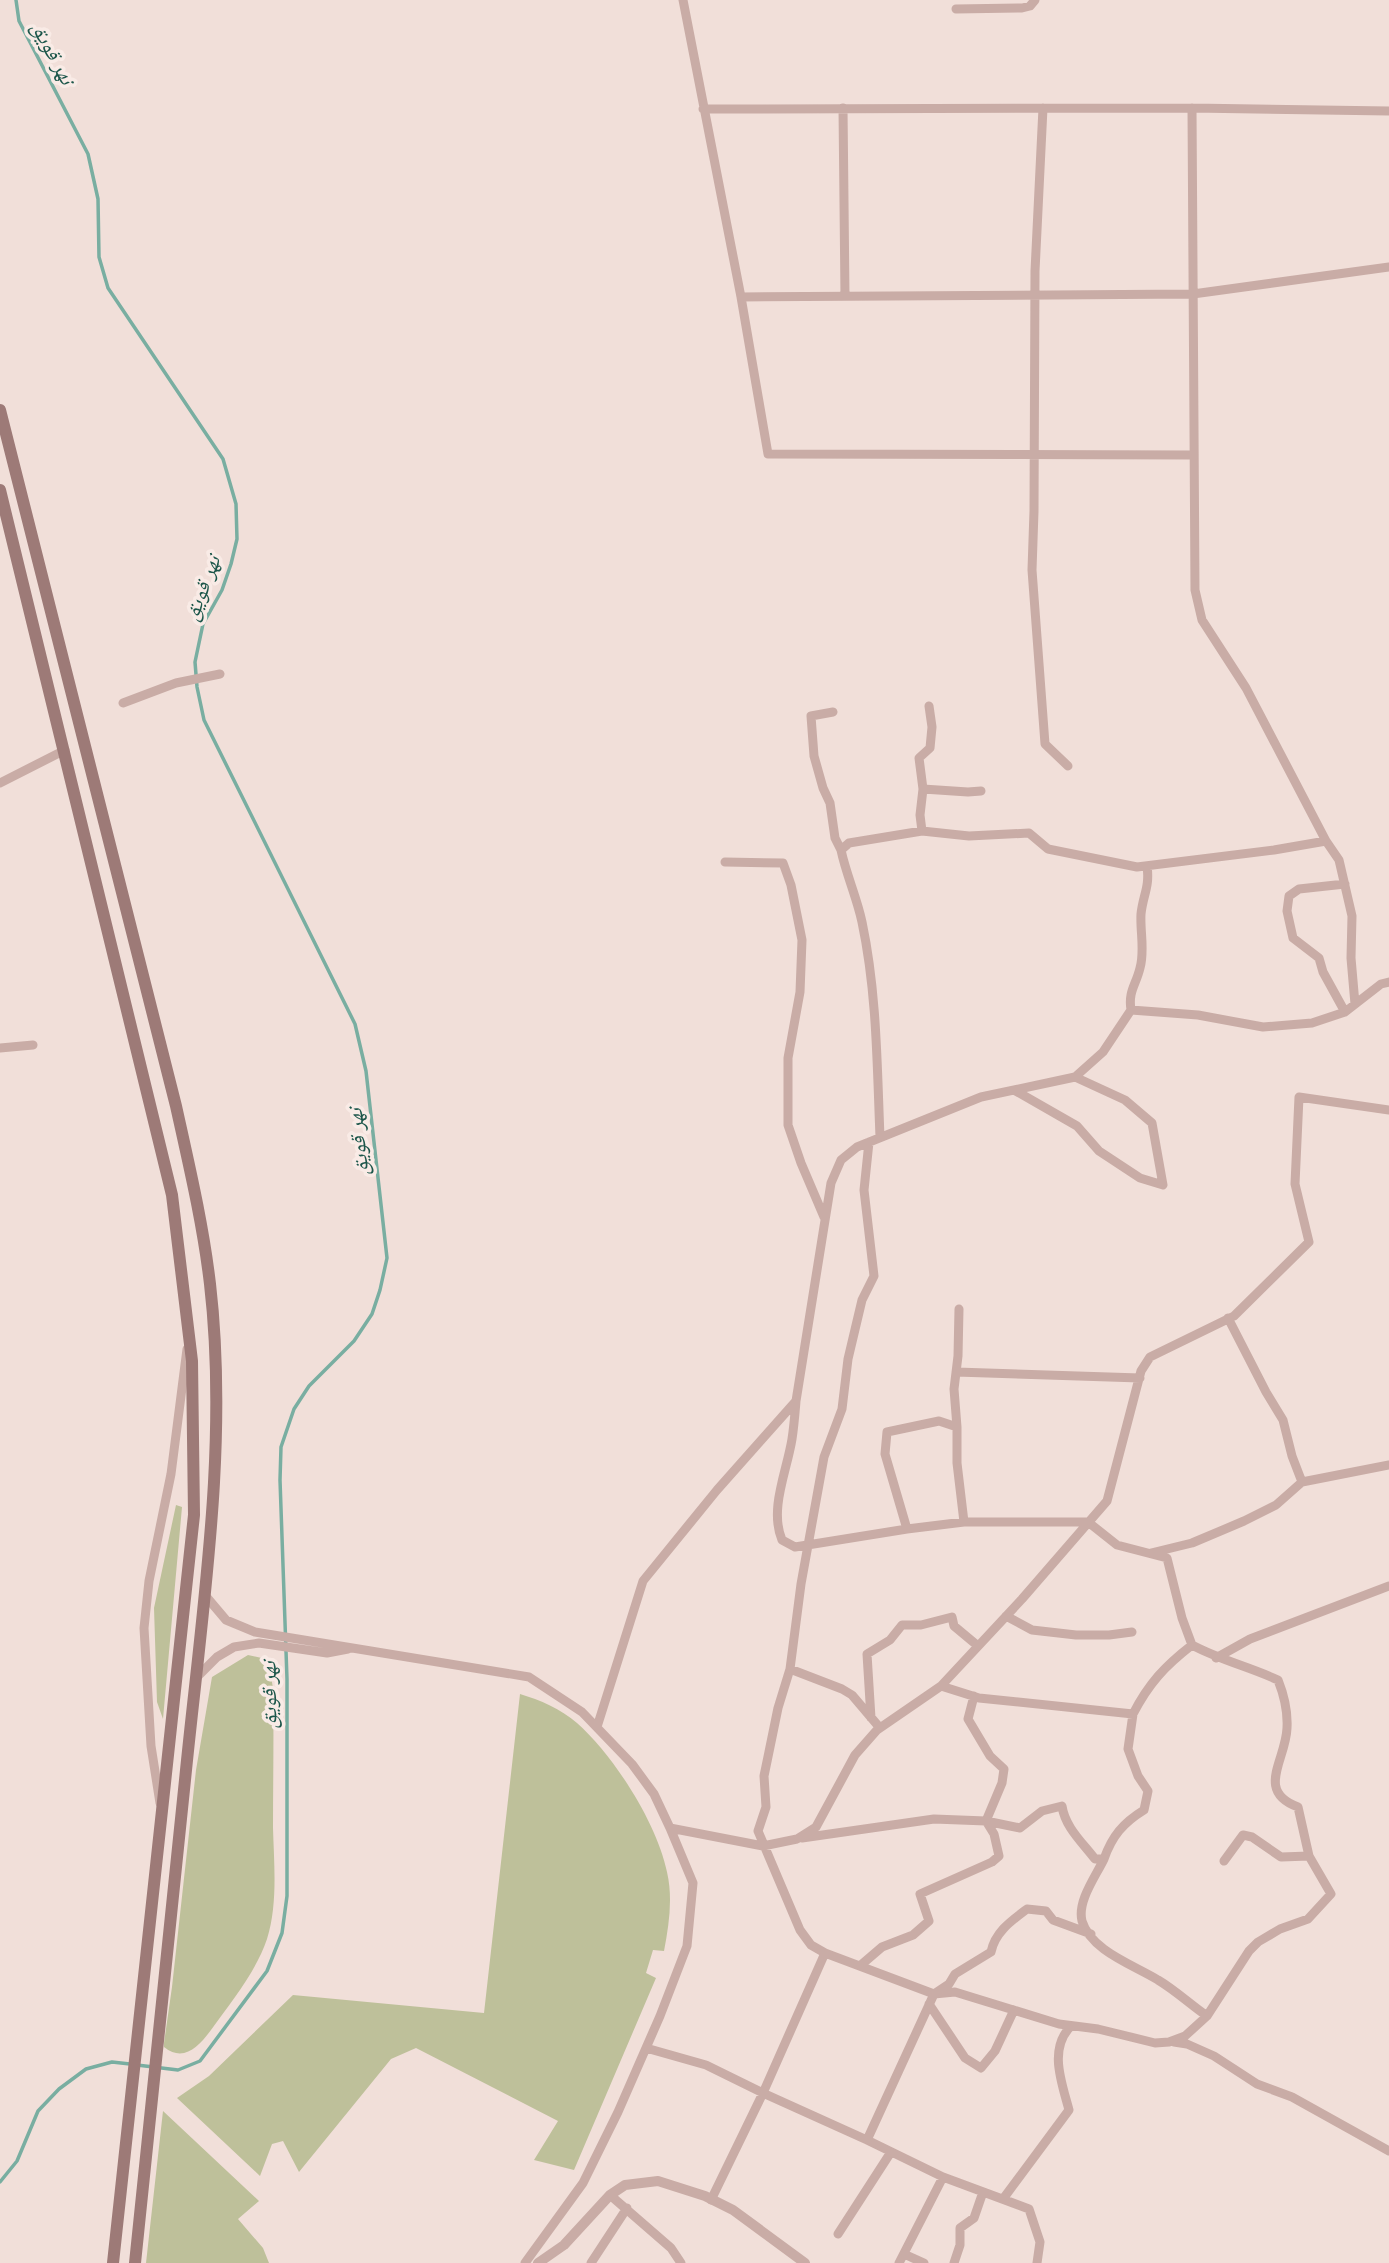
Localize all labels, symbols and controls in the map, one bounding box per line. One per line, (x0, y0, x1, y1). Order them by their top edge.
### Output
water label: نهر قويق (26, 17, 83, 92)
water label: نهر قويق (177, 548, 227, 624)
water label: نهر قويق (340, 1104, 374, 1177)
water label: نهر قويق (254, 1658, 283, 1729)

